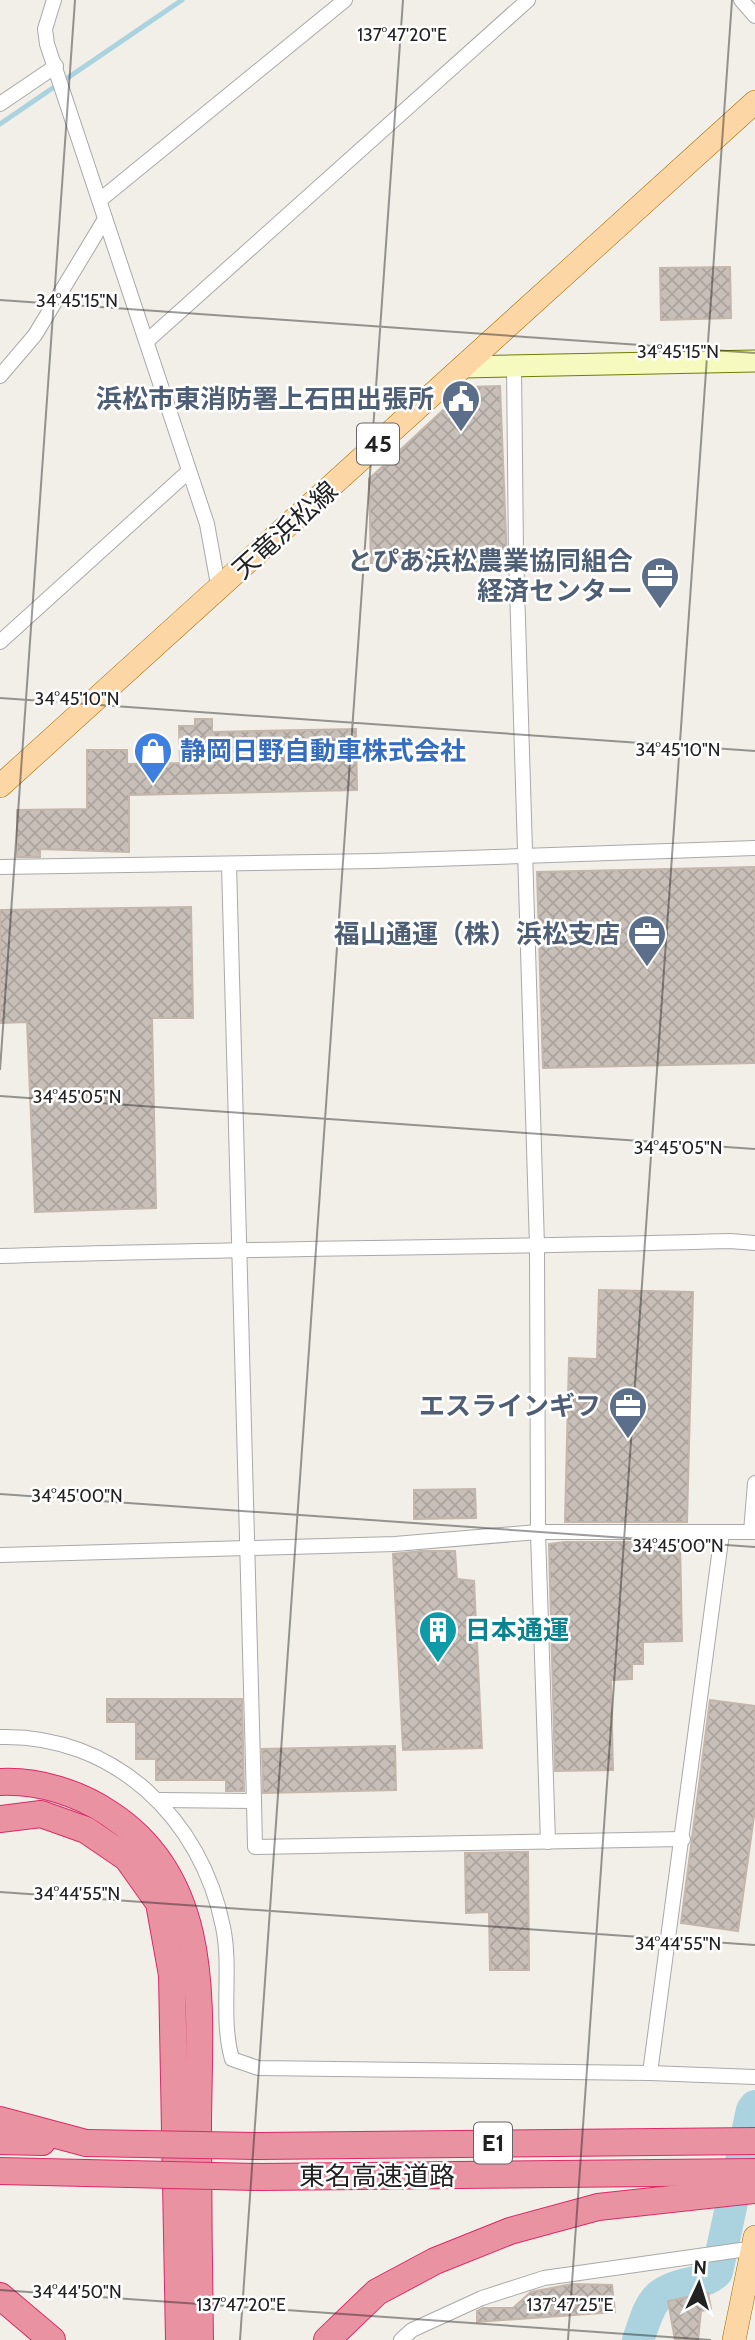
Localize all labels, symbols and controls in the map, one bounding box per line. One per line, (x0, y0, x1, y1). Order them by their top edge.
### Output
text: 137°47'20"E (357, 24, 447, 46)
text: 34°45'15"N (36, 290, 118, 312)
text: 34°45'15"N (637, 341, 719, 363)
public building icon: 浜松市東消防署上石田出張所 (440, 378, 482, 433)
place label: 浜松市東消防署上石田出張所 (96, 383, 434, 415)
road number: 45 (357, 424, 399, 464)
street label: 天竜浜松線 (226, 475, 344, 585)
place label: とぴあ浜松農業協同組合 経済センター (347, 545, 633, 607)
office icon: とぴあ浜松農業協同組合 経済センター (639, 555, 681, 610)
text: 34°45'10"N (35, 688, 119, 710)
shop icon: 静岡日野自動車株式会社 (132, 730, 174, 785)
place label: 静岡日野自動車株式会社 (180, 735, 466, 767)
text: 34°45'10"N (636, 739, 720, 761)
office icon: 福山通運（株）浜松支店 (626, 913, 668, 968)
place label: 福山通運（株）浜松支店 (334, 918, 620, 950)
text: 34°45'05"N (33, 1086, 121, 1108)
text: 34°45'05"N (634, 1137, 722, 1159)
office icon: エスラインギフ (607, 1385, 649, 1440)
place label: エスラインギフ (419, 1390, 601, 1422)
text: 34°45'00"N (31, 1485, 123, 1507)
text: 34°45'00"N (632, 1535, 724, 1557)
building icon: 日本通運 (417, 1609, 459, 1664)
place label: 日本通運 (465, 1614, 569, 1646)
text: 34°44'55"N (34, 1883, 120, 1905)
text: 34°44'55"N (635, 1933, 721, 1955)
road number: E1 (474, 2122, 512, 2164)
street label: 東名高速道路 (299, 2160, 455, 2192)
north arrow (664, 2249, 734, 2319)
text: N (693, 2256, 708, 2279)
text: 34°44'50"N (32, 2281, 122, 2303)
text: 137°47'20"E (196, 2294, 286, 2316)
text: 137°47'25"E (527, 2294, 613, 2316)

